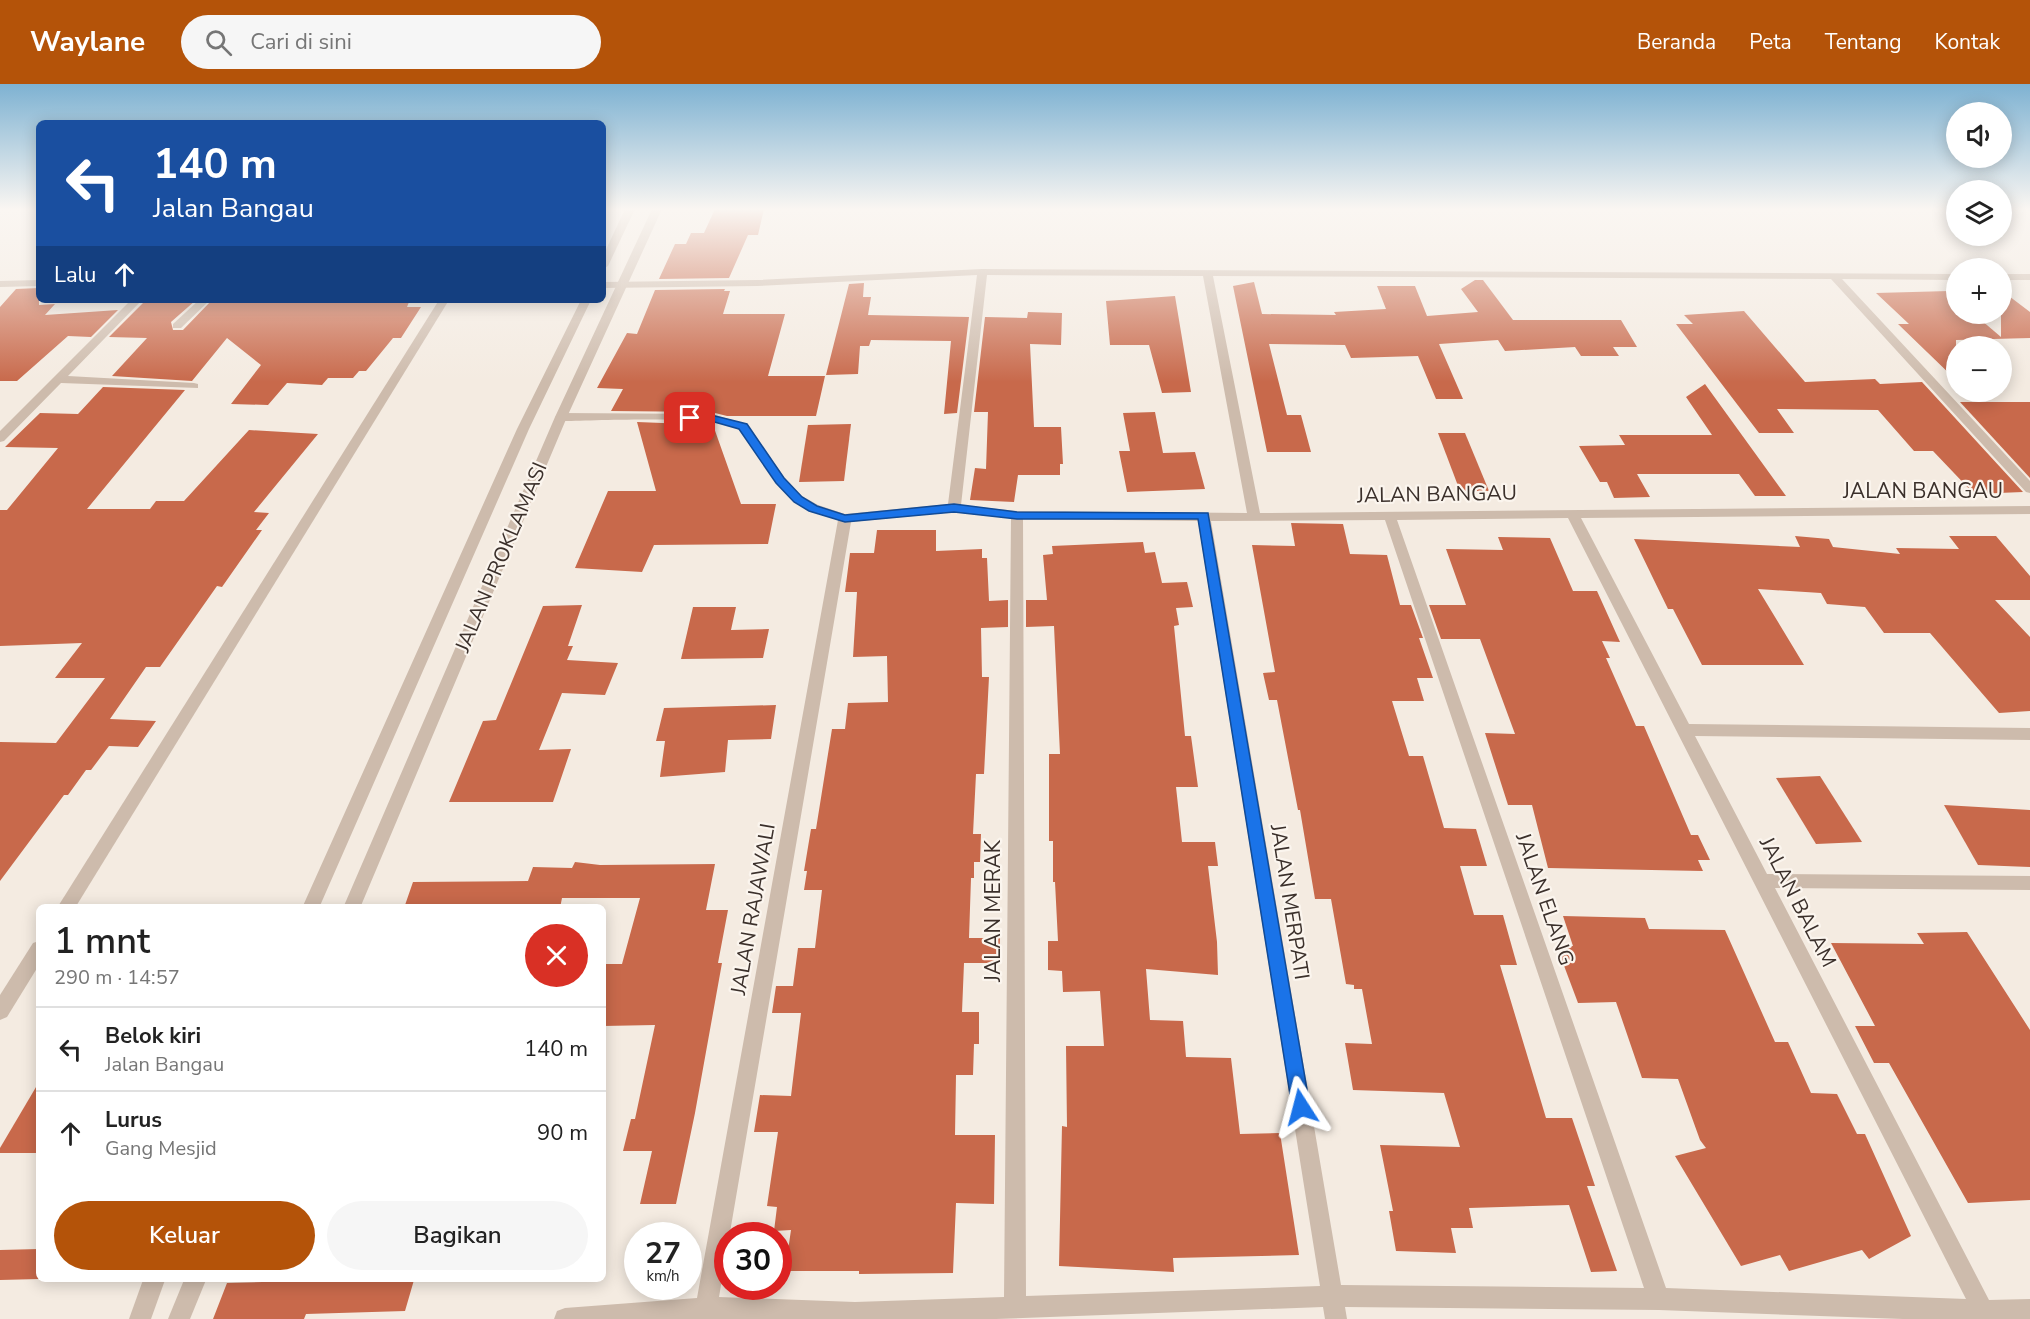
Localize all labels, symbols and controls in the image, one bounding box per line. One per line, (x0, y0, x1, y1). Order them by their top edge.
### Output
search box (181, 15, 601, 69)
text: Waylane (30, 23, 145, 61)
icon: search (202, 26, 235, 59)
text: Cari di sini (250, 27, 352, 57)
text: Beranda (1637, 28, 1716, 56)
text: Peta (1749, 28, 1792, 56)
text: Tentang (1825, 28, 1902, 56)
text: Kontak (1935, 28, 2000, 56)
map controls (1946, 102, 2012, 402)
button: sound (1946, 102, 2012, 168)
text: 140 m (153, 136, 277, 193)
icon: left (54, 144, 132, 222)
button: layers (1946, 180, 2012, 246)
text: Jalan Bangau (153, 190, 314, 227)
icon: ahead (108, 258, 141, 291)
button: + (1946, 258, 2012, 324)
text: Lalu (54, 260, 96, 290)
button: − (1946, 336, 2012, 402)
pin (664, 392, 715, 443)
icon: arrive (673, 401, 706, 434)
street label: JALAN PROKLAMASI (448, 458, 554, 657)
street label: JALAN BANGAU (1842, 477, 2003, 505)
street label: JALAN BANGAU (1356, 479, 1517, 509)
street label: JALAN RAJAWALI (724, 821, 782, 998)
street label: JALAN MERPATI (1264, 821, 1316, 982)
street label: JALAN ELANG (1509, 828, 1581, 969)
street label: JALAN BALAM (1753, 831, 1843, 972)
street label: JALAN MERAK (979, 839, 1007, 983)
text: 1 mnt (54, 917, 150, 966)
button: close (525, 924, 588, 987)
text: 290 m · 14:57 (54, 964, 180, 991)
text: Belok kiri (105, 1021, 201, 1051)
icon: left (54, 1033, 87, 1066)
text: 140 m (524, 1034, 588, 1064)
text: Jalan Bangau (105, 1051, 224, 1078)
position arrow (1269, 1075, 1333, 1139)
text: Lurus (105, 1105, 162, 1135)
icon: ahead (54, 1117, 87, 1150)
text: 90 m (537, 1118, 588, 1148)
text: Gang Mesjid (105, 1135, 217, 1162)
button: Keluar (54, 1201, 315, 1270)
button: Bagikan (327, 1201, 588, 1270)
speed limit sign: 30 (714, 1222, 792, 1300)
text: 27 (645, 1233, 681, 1274)
text: km/h (646, 1266, 680, 1286)

